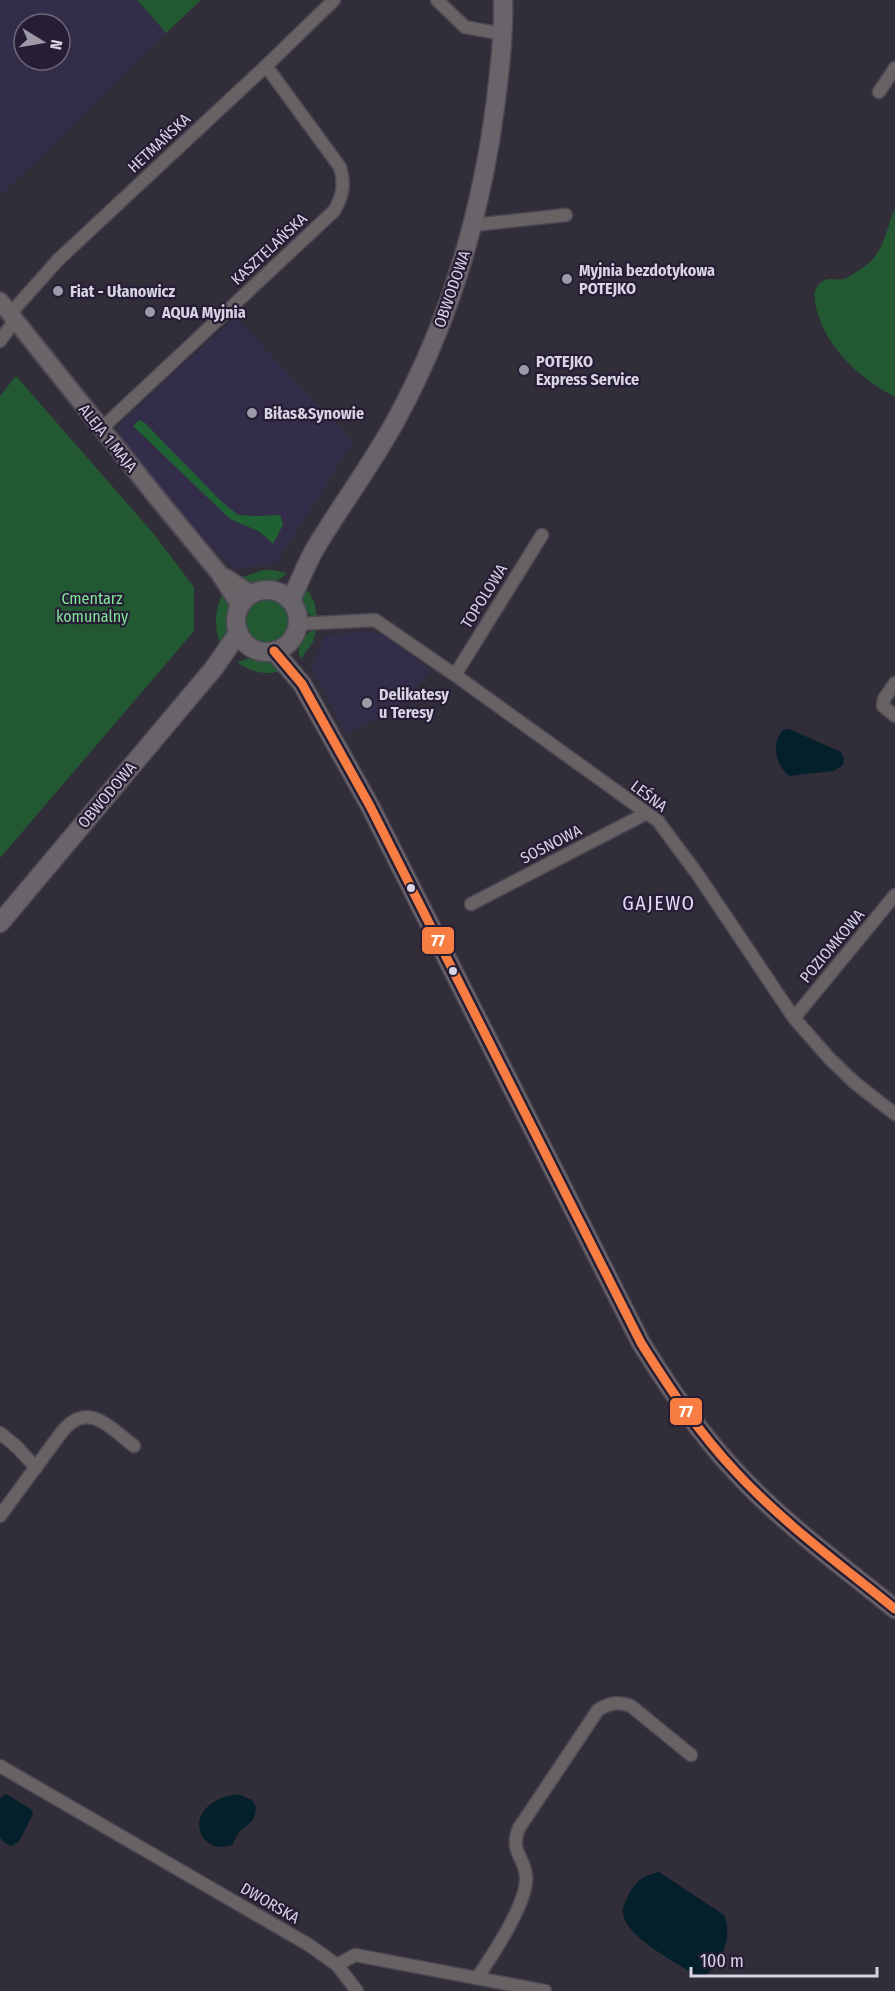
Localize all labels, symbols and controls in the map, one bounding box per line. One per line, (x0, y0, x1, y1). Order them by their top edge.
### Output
north arrow (12, 12, 72, 72)
text: N (46, 38, 66, 51)
street label: HETMAŃSKA (124, 109, 195, 177)
street label: KASZTELAŃSKA (227, 209, 311, 289)
street label: OBWODOWA (430, 247, 474, 330)
place label: Myjnia bezdotykowa POTEJKO (579, 261, 715, 298)
marker: Myjnia bezdotykowa POTEJKO (560, 272, 574, 286)
place label: Fiat - Ułanowicz (70, 282, 175, 301)
marker: Fiat - Ułanowicz (51, 284, 65, 298)
place label: AQUA Myjnia (161, 303, 246, 322)
marker: AQUA Myjnia (143, 305, 157, 319)
place label: POTEJKO Express Service (536, 352, 639, 389)
marker: POTEJKO Express Service (517, 363, 531, 377)
street label: ALEJA 1 MAJA (75, 400, 142, 476)
place label: Biłas&Synowie (264, 404, 364, 423)
marker: Biłas&Synowie (245, 406, 259, 420)
street label: TOPOLOWA (457, 560, 511, 632)
park label: Cmentarz komunalny (56, 589, 129, 626)
place label: Delikatesy u Teresy (379, 685, 449, 722)
marker: Delikatesy u Teresy (360, 696, 374, 710)
street label: OBWODOWA (74, 758, 141, 832)
street label: LEŚNA (627, 776, 671, 816)
street label: SOSNOWA (517, 820, 585, 867)
unlabelled marker (405, 882, 417, 894)
district label: GAJEWO (622, 891, 696, 915)
street label: POZIOMKOWA (796, 905, 868, 986)
line badge: 77 (421, 926, 455, 955)
text: 77 (431, 931, 445, 950)
unlabelled marker (447, 965, 459, 977)
line badge: 77 (669, 1397, 703, 1426)
text: 77 (679, 1402, 693, 1421)
street label: DWORSKA (237, 1879, 303, 1928)
scale bar (691, 1940, 877, 1978)
text: 100 m (700, 1950, 744, 1972)

